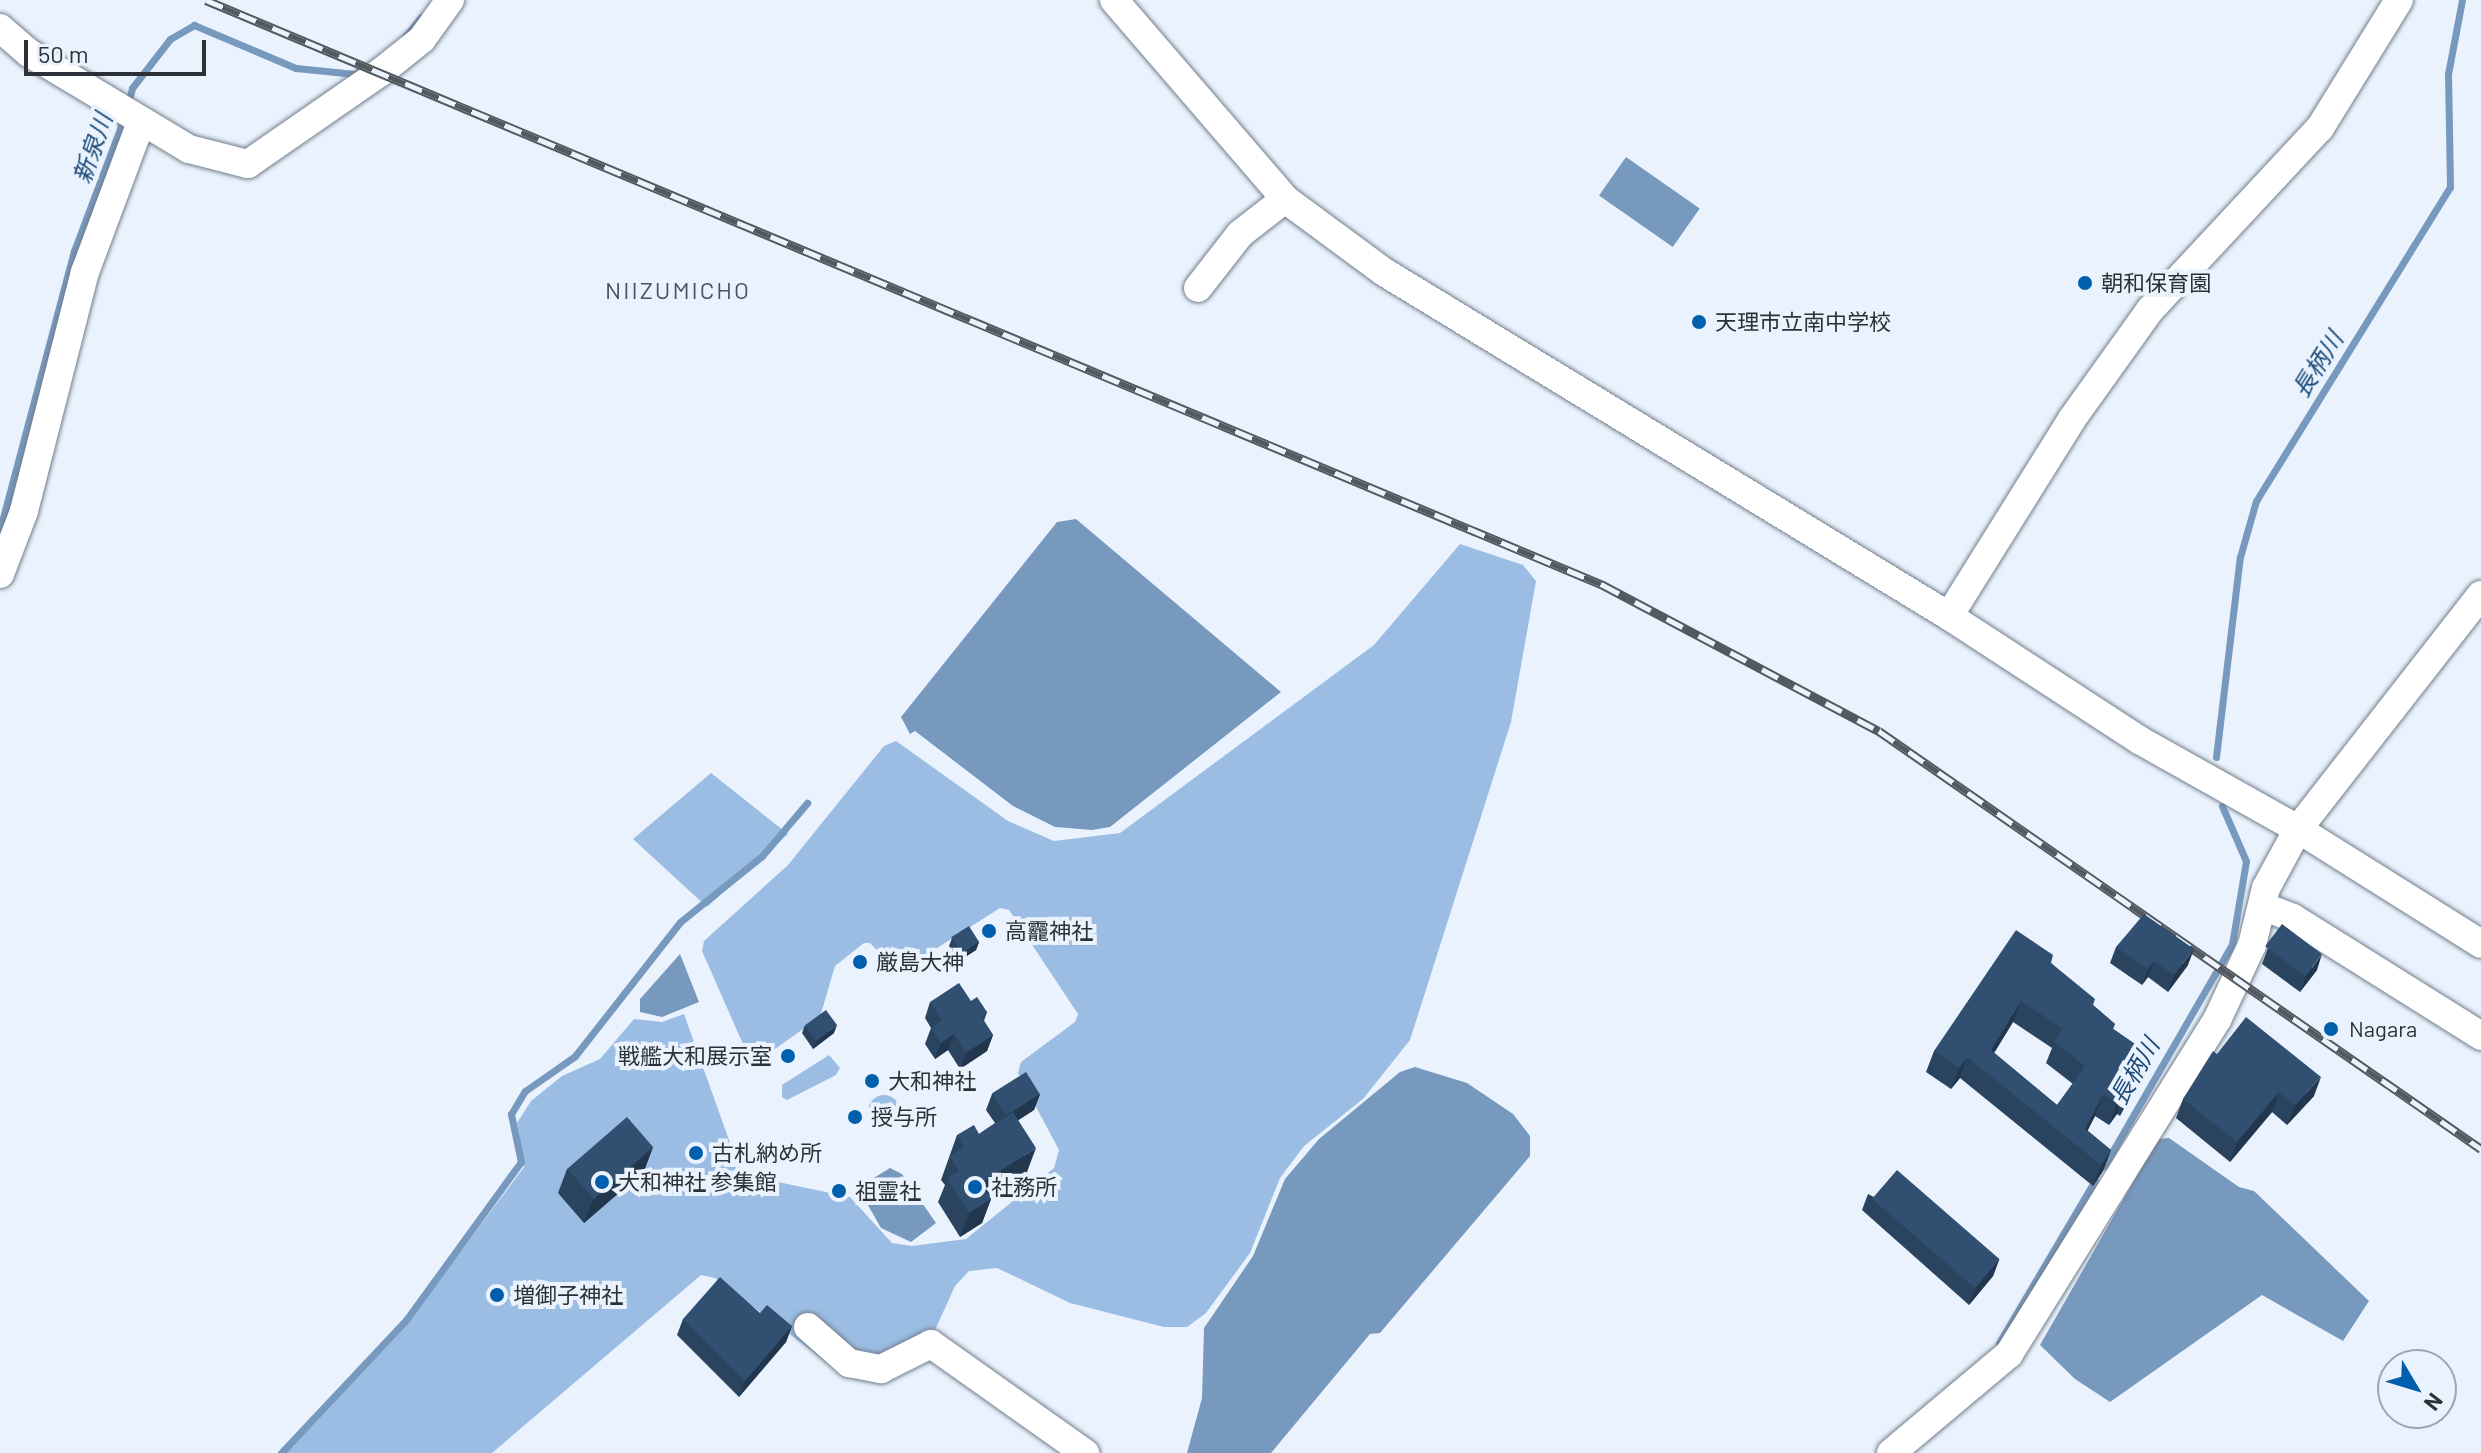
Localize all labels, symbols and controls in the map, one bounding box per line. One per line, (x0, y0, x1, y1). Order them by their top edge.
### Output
scale bar (28, 24, 210, 74)
text: 50 m (38, 39, 89, 68)
water label: 新泉川 (67, 109, 117, 187)
place label: 朝和保育園 (2101, 270, 2211, 296)
marker: 朝和保育園 (2076, 274, 2094, 292)
district label: NIIZUMICHO (605, 276, 751, 304)
place label: 天理市立南中学校 (1715, 309, 1891, 335)
marker: 天理市立南中学校 (1690, 313, 1708, 331)
water label: 長柄川 (2286, 326, 2348, 402)
place label: 高龗神社 (1005, 918, 1093, 944)
marker: 高龗神社 (980, 922, 998, 940)
place label: 厳島大神 (876, 949, 964, 975)
marker: 厳島大神 (851, 953, 869, 971)
place label: Nagara (2349, 1016, 2417, 1042)
marker: Nagara (2320, 1018, 2342, 1040)
water label: 長柄川 (2104, 1033, 2164, 1109)
place label: 戦艦大和展示室 (618, 1043, 772, 1069)
marker: 戦艦大和展示室 (779, 1047, 797, 1065)
place label: 大和神社 (888, 1068, 976, 1094)
marker: 大和神社 (863, 1072, 881, 1090)
place label: 授与所 (871, 1104, 937, 1130)
marker: 授与所 (846, 1108, 864, 1126)
place label: 古札納め所 (712, 1140, 822, 1166)
marker: 古札納め所 (687, 1144, 705, 1162)
place label: 大和神社 参集館 (618, 1169, 776, 1195)
marker: 大和神社 参集館 (593, 1173, 611, 1191)
place label: 社務所 (991, 1174, 1057, 1200)
place label: 祖霊社 (855, 1178, 921, 1204)
marker: 社務所 (966, 1178, 984, 1196)
marker: 祖霊社 (830, 1182, 848, 1200)
place label: 増御子神社 (513, 1282, 623, 1308)
marker: 増御子神社 (488, 1286, 506, 1304)
north arrow (2377, 1349, 2457, 1429)
text: N (2420, 1389, 2449, 1416)

